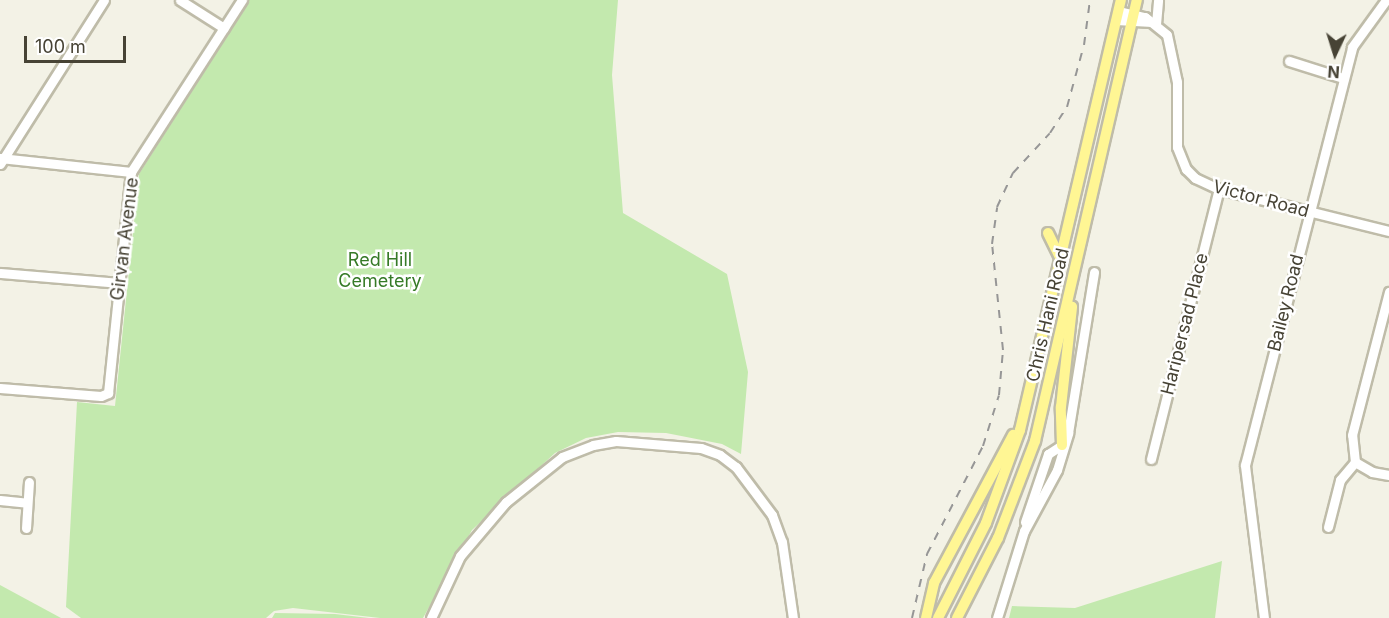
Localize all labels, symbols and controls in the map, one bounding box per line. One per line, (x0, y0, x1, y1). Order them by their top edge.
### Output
scale bar (27, 24, 129, 62)
north arrow (1305, 24, 1365, 84)
text: 100 m (35, 36, 86, 57)
text: N (1327, 62, 1341, 82)
street label: Girvan Avenue (107, 176, 143, 302)
street label: Victor Road (1210, 176, 1312, 222)
street label: Chris Hani Road (1022, 246, 1074, 384)
park label: Red Hill Cemetery (338, 250, 422, 292)
street label: Haripersad Place (1157, 251, 1213, 397)
street label: Bailey Road (1264, 252, 1308, 354)

